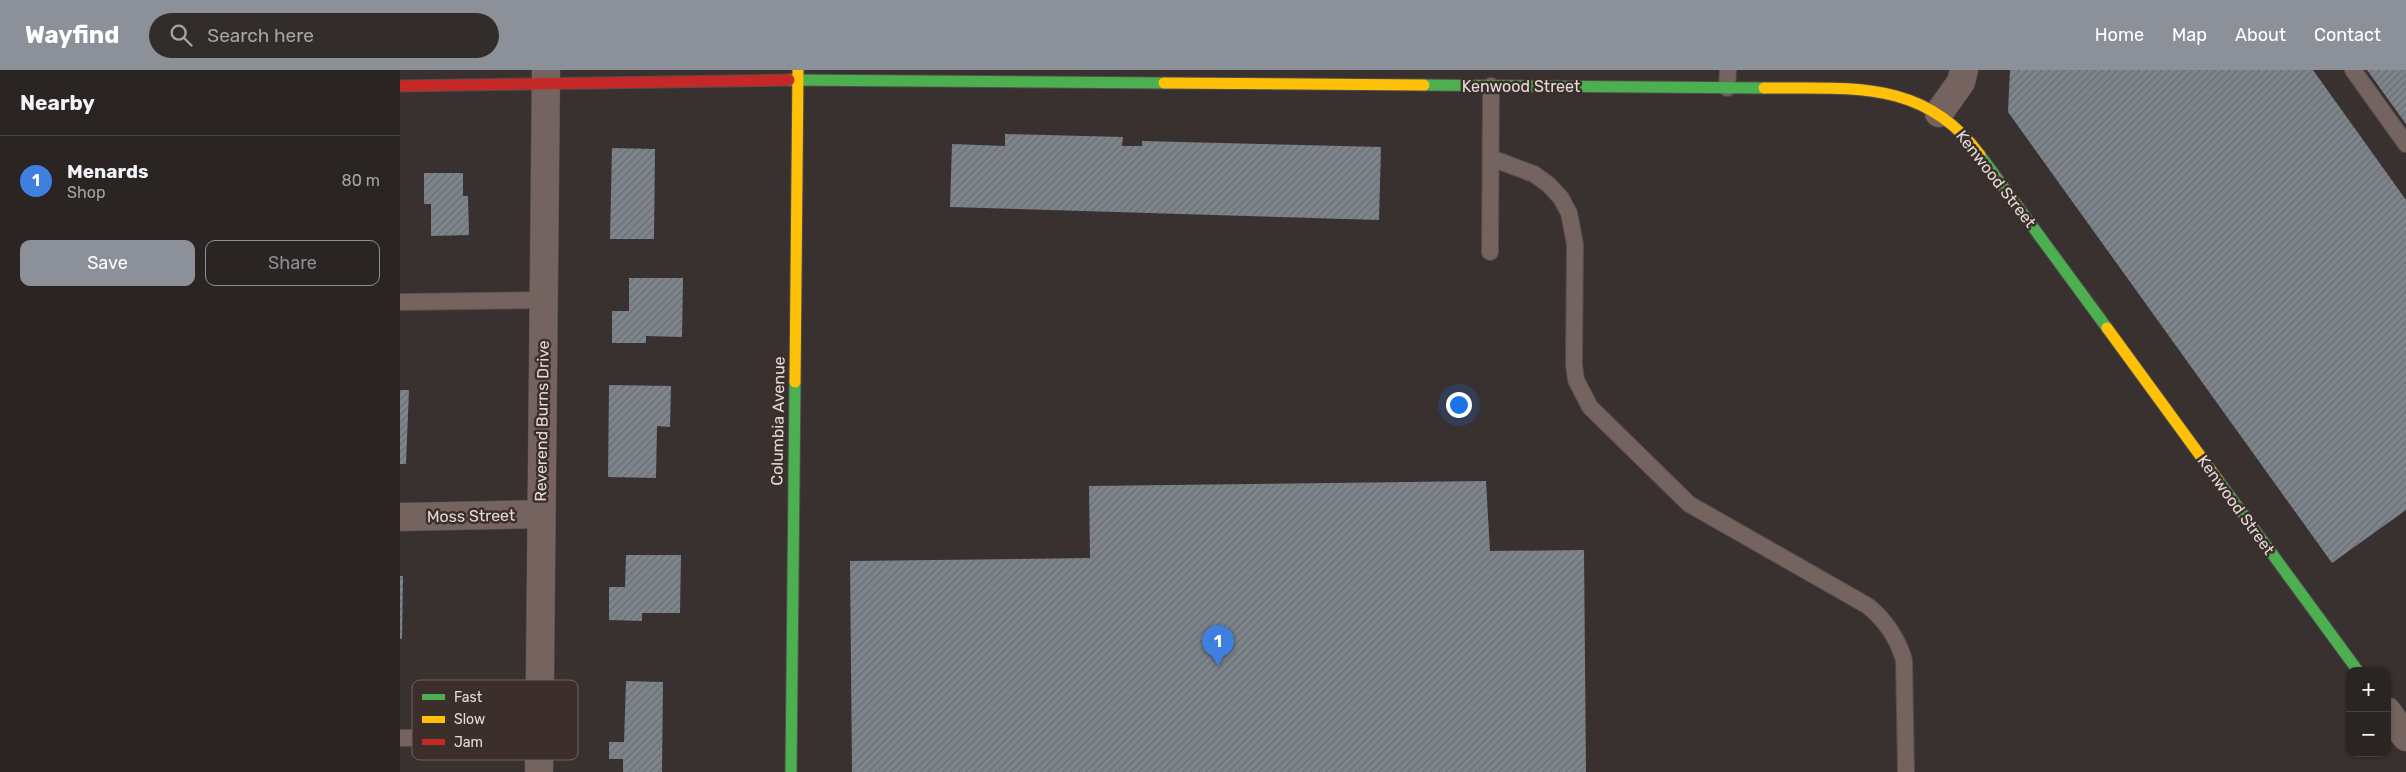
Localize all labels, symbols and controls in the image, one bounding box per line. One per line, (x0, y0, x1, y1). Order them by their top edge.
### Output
search box (149, 13, 499, 58)
text: Wayfind (25, 21, 119, 49)
icon: search (167, 21, 195, 49)
text: Search here (207, 24, 314, 47)
text: Home (2095, 24, 2144, 46)
text: Map (2172, 24, 2207, 46)
text: About (2235, 24, 2286, 46)
text: Contact (2314, 24, 2381, 46)
street label: Kenwood Street (1462, 77, 1580, 96)
text: Nearby (20, 90, 95, 115)
street label: Kenwood Street (1952, 127, 2040, 231)
text: Menards (67, 160, 148, 183)
text: 1 (32, 171, 40, 190)
text: 80 m (342, 171, 380, 190)
text: Shop (67, 183, 105, 202)
button: Save (20, 240, 195, 286)
button: Share (205, 240, 380, 286)
street label: Reverend Burns Drive (531, 340, 553, 502)
street label: Columbia Avenue (767, 356, 789, 486)
your location (1446, 392, 1472, 418)
street label: Kenwood Street (2194, 452, 2278, 558)
street label: Moss Street (427, 506, 515, 526)
pin: 1 (1202, 625, 1234, 666)
map controls (2346, 667, 2391, 757)
button: + (2346, 667, 2391, 712)
legend (412, 680, 578, 760)
text: Fast (454, 689, 483, 706)
text: Slow (454, 711, 485, 728)
button: − (2346, 712, 2391, 757)
text: Jam (454, 734, 483, 751)

